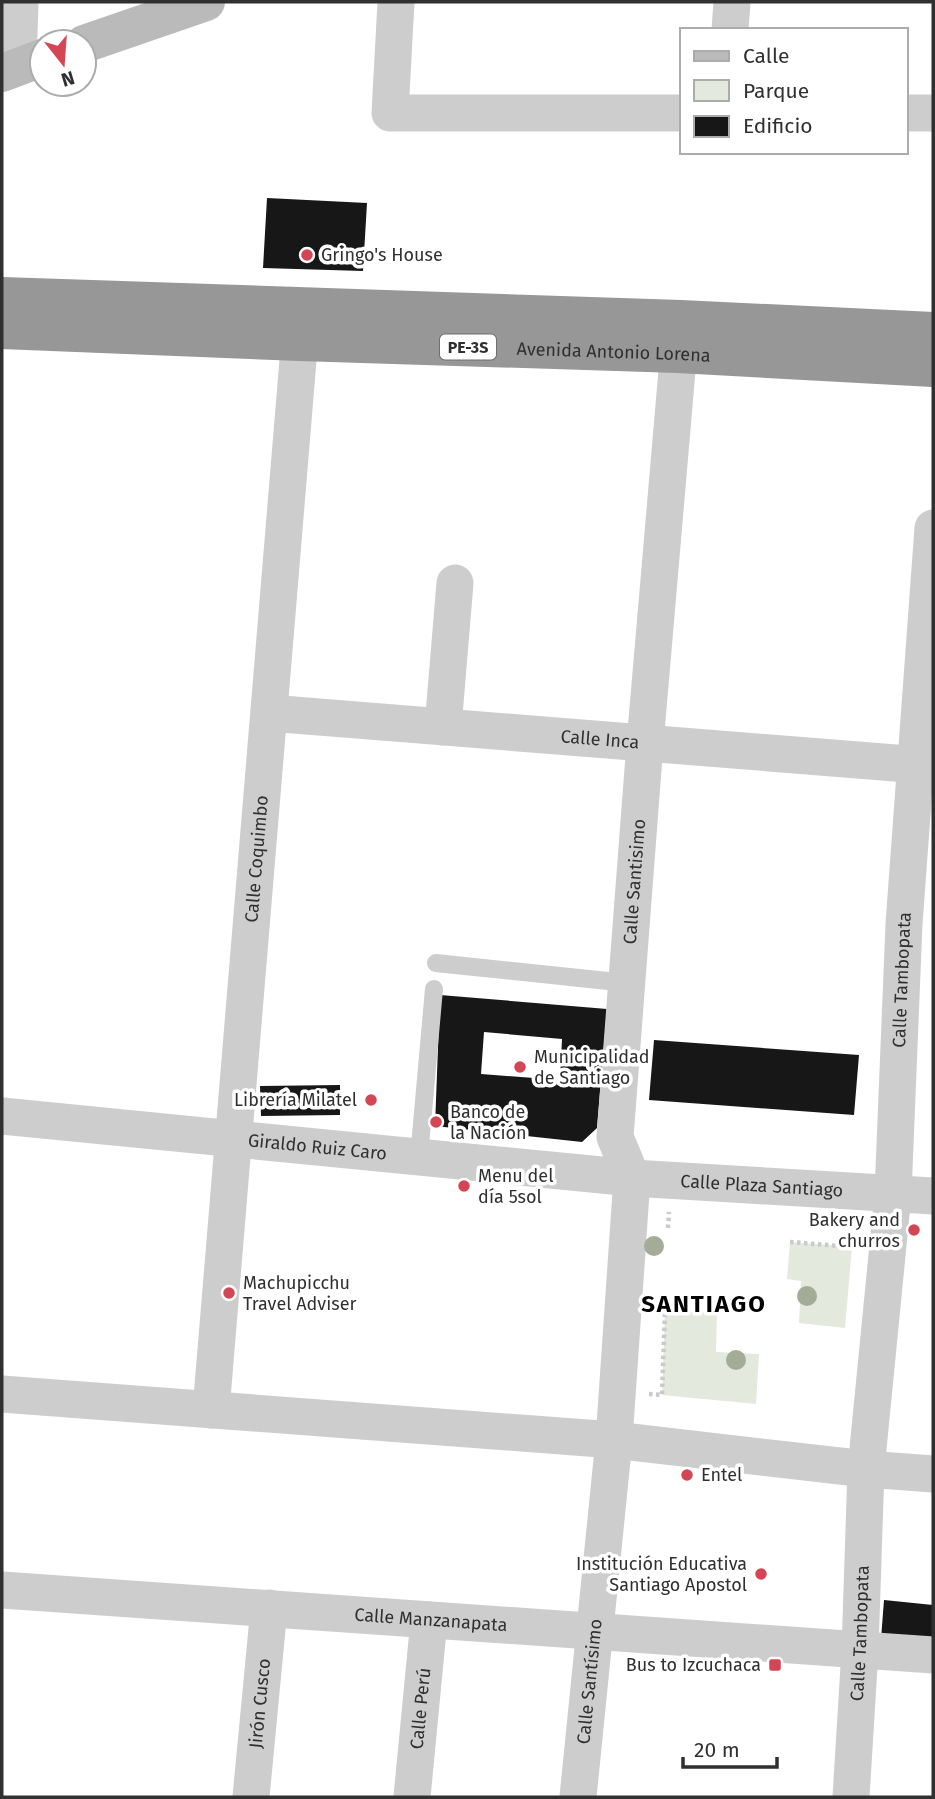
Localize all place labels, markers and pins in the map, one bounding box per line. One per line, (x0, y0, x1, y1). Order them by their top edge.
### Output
place label: Gringo's House (321, 244, 443, 266)
marker: Gringo's House (299, 247, 315, 263)
place label: Municipalidad de Santiago (534, 1046, 650, 1089)
marker: Municipalidad de Santiago (512, 1059, 528, 1075)
place label: Librería Milatel (234, 1089, 357, 1111)
marker: Librería Milatel (363, 1092, 379, 1108)
place label: Banco de la Nación (450, 1101, 527, 1144)
marker: Banco de la Nación (428, 1114, 444, 1130)
place label: Menu del día 5sol (478, 1165, 553, 1208)
marker: Menu del día 5sol (456, 1178, 472, 1194)
place label: Bakery and churros (809, 1209, 900, 1252)
marker: Bakery and churros (906, 1222, 922, 1238)
place label: Machupicchu Travel Adviser (243, 1272, 356, 1315)
marker: Machupicchu Travel Adviser (221, 1285, 237, 1301)
place label: Entel (701, 1464, 742, 1486)
marker: Entel (679, 1467, 695, 1483)
place label: Institución Educativa Santiago Apostol (576, 1553, 747, 1596)
marker: Institución Educativa Santiago Apostol (753, 1566, 769, 1582)
place label: Bus to Izcuchaca (626, 1654, 761, 1676)
marker: Bus to Izcuchaca (767, 1657, 783, 1673)

